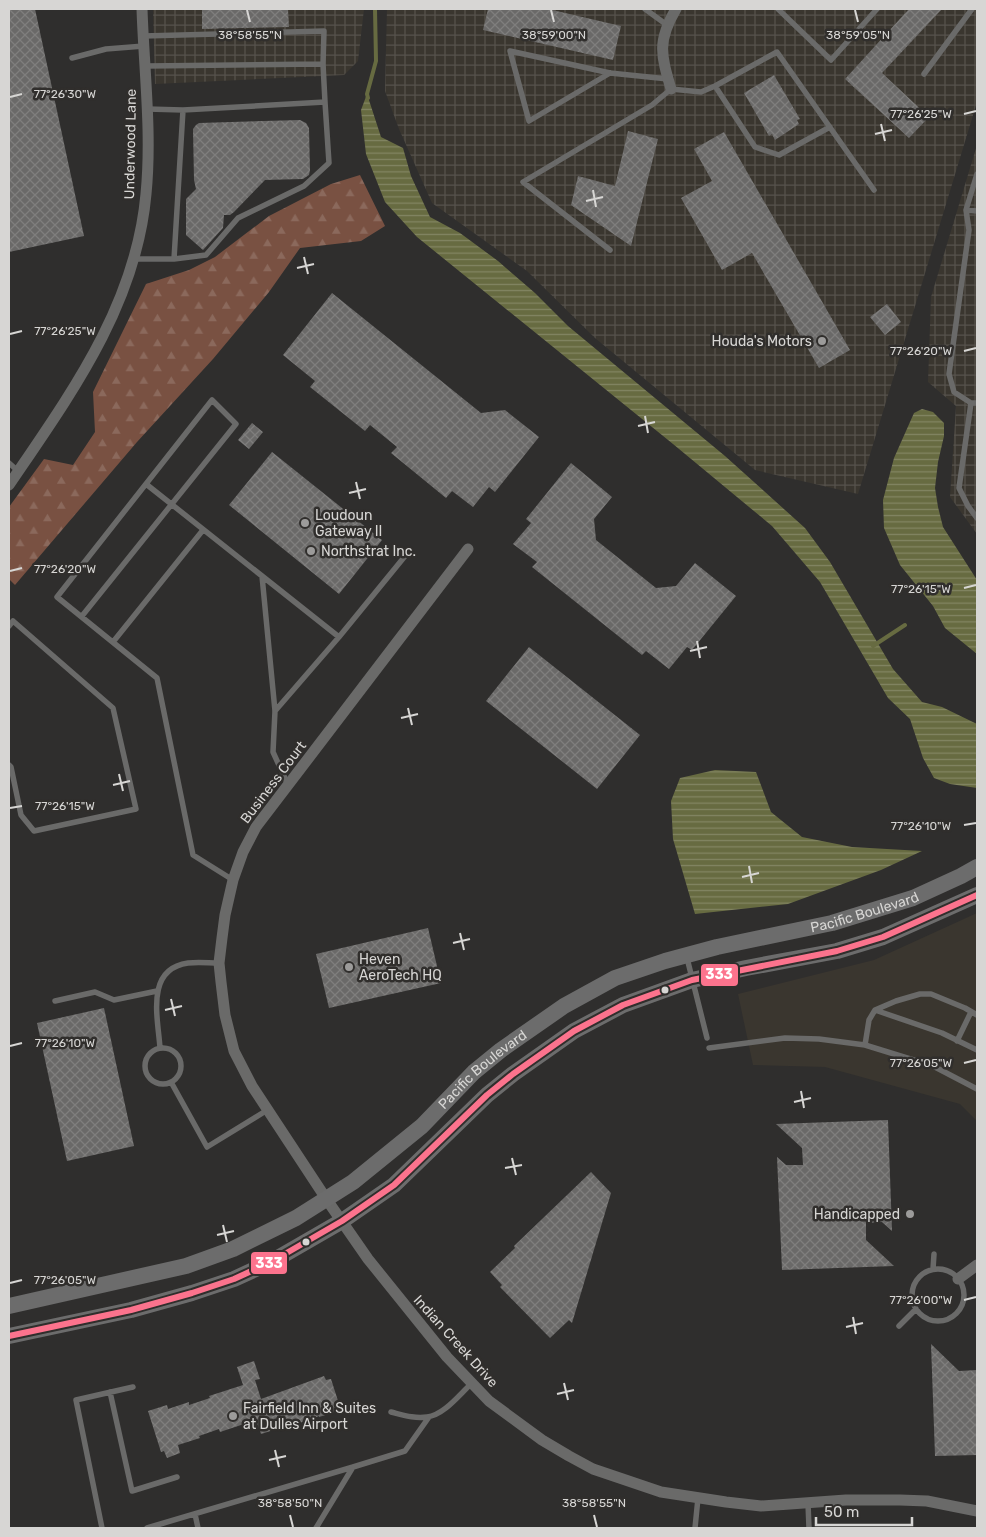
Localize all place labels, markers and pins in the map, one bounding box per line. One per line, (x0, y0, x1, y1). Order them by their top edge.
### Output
place label: Houda's Motors (711, 333, 812, 350)
marker: Houda's Motors (816, 335, 828, 347)
place label: Loudoun Gateway II (315, 507, 382, 540)
marker: Loudoun Gateway II (299, 517, 311, 529)
place label: Northstrat Inc. (321, 543, 416, 560)
marker: Northstrat Inc. (305, 545, 317, 557)
place label: Heven AeroTech HQ (359, 951, 442, 984)
marker: Heven AeroTech HQ (343, 961, 355, 973)
unlabelled marker (660, 985, 670, 995)
place label: Handicapped (814, 1206, 900, 1223)
marker: Handicapped (904, 1208, 916, 1220)
unlabelled marker (301, 1237, 311, 1247)
place label: Fairfield Inn & Suites at Dulles Airport (243, 1400, 376, 1433)
marker: Fairfield Inn & Suites at Dulles Airport (227, 1410, 239, 1422)

